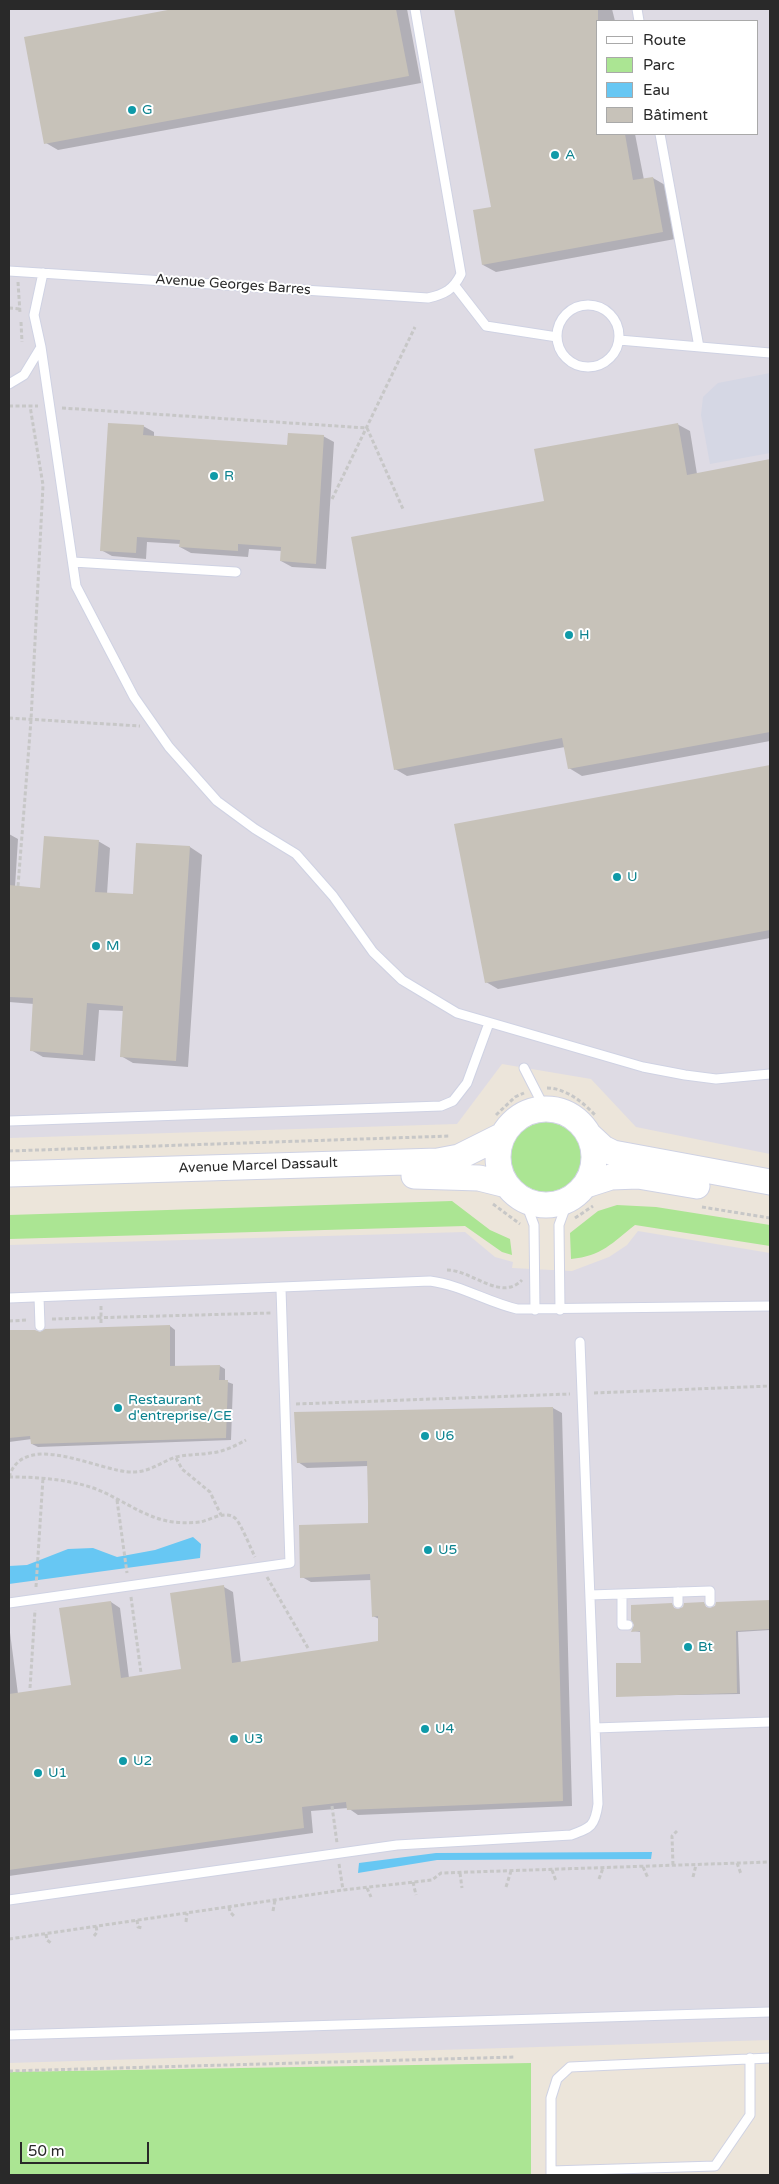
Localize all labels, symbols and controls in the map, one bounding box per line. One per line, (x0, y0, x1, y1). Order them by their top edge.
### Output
legend (596, 20, 759, 135)
text: Route (643, 31, 686, 49)
text: Parc (643, 56, 675, 74)
text: Eau (643, 81, 670, 99)
place label: G (142, 102, 153, 118)
marker: G (126, 104, 138, 116)
text: Bâtiment (643, 106, 708, 124)
place label: A (565, 147, 575, 163)
marker: A (549, 149, 561, 161)
street label: Avenue Georges Barres (155, 271, 311, 299)
place label: R (224, 468, 234, 484)
marker: R (208, 470, 220, 482)
place label: H (579, 627, 590, 643)
marker: H (563, 629, 575, 641)
place label: U (627, 869, 638, 885)
marker: U (611, 871, 623, 883)
place label: M (106, 938, 120, 954)
marker: M (90, 940, 102, 952)
street label: Avenue Marcel Dassault (178, 1155, 338, 1177)
place label: Restaurant d'entreprise/CE (128, 1392, 232, 1424)
marker: Restaurant d'entreprise/CE (112, 1402, 124, 1414)
place label: U6 (435, 1428, 454, 1444)
marker: U6 (419, 1430, 431, 1442)
place label: U5 (438, 1542, 457, 1558)
marker: U5 (422, 1544, 434, 1556)
place label: Bt (698, 1639, 713, 1655)
marker: Bt (682, 1641, 694, 1653)
place label: U4 (435, 1721, 454, 1737)
marker: U4 (419, 1723, 431, 1735)
place label: U3 (244, 1731, 263, 1747)
marker: U3 (228, 1733, 240, 1745)
place label: U2 (133, 1753, 152, 1769)
marker: U2 (117, 1755, 129, 1767)
place label: U1 (48, 1765, 67, 1781)
marker: U1 (32, 1767, 44, 1779)
scale bar (22, 2132, 151, 2164)
text: 50 m (28, 2142, 65, 2160)

